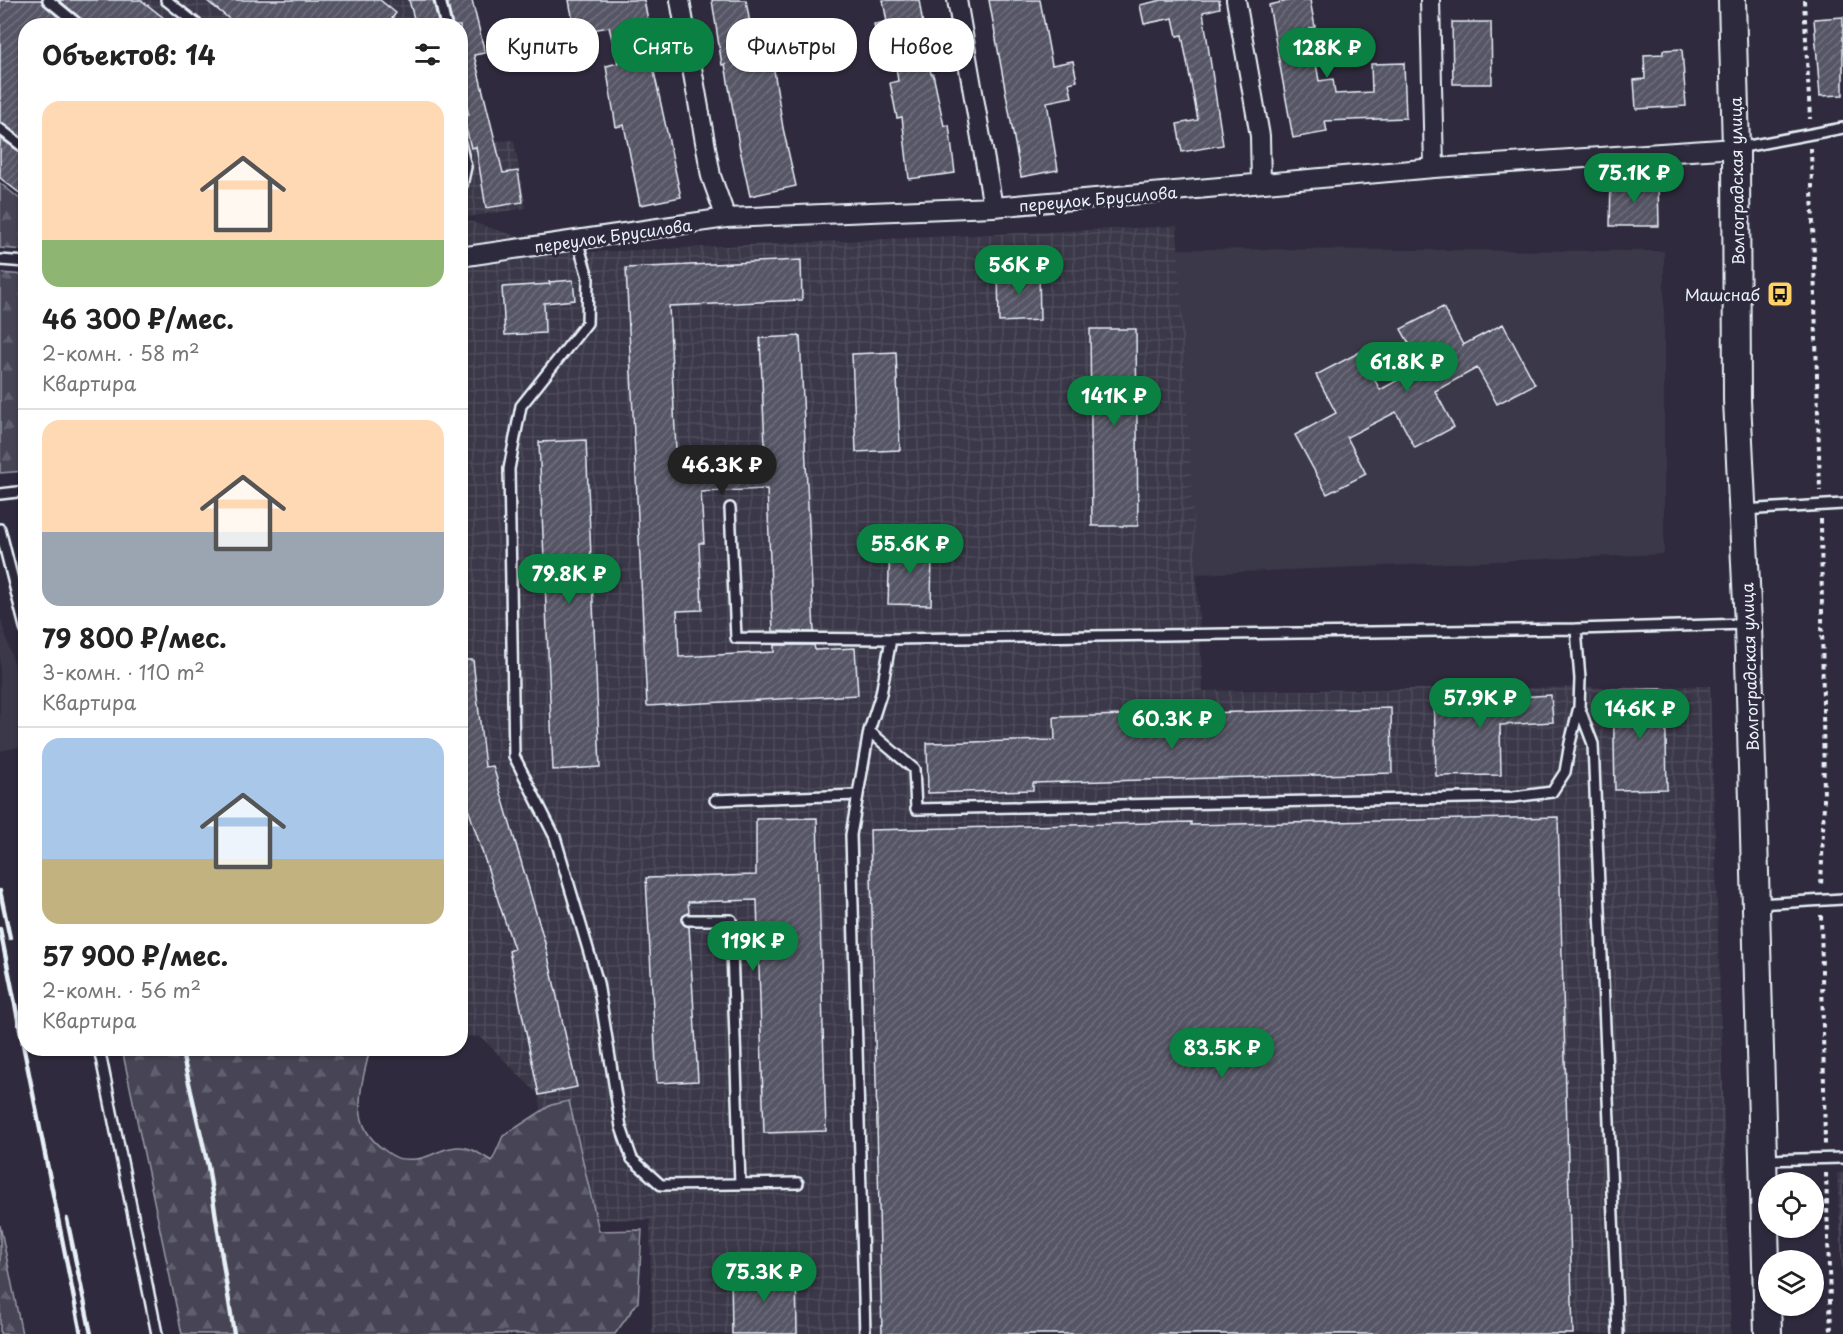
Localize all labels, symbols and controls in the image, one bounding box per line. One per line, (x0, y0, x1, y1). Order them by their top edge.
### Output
chip: Купить (486, 18, 599, 72)
chip: Снять (611, 18, 714, 72)
chip: Фильтры (726, 18, 857, 72)
chip: Новое (869, 18, 974, 72)
pin: 128K ₽ (1278, 28, 1376, 79)
text: 128K ₽ (1293, 32, 1361, 62)
text: Объектов: 14 (42, 35, 216, 74)
icon: filters (411, 38, 444, 71)
street label: Волгоградская улица (1723, 97, 1749, 265)
icon: home (189, 140, 297, 248)
pin: 75.1K ₽ (1579, 153, 1689, 204)
text: 75.1K ₽ (1598, 157, 1670, 187)
street label: переулок Брусилова (1018, 179, 1178, 217)
street label: переулок Брусилова (533, 212, 693, 258)
pin: 56K ₽ (977, 245, 1061, 296)
text: 56K ₽ (989, 249, 1049, 279)
bus stop icon: Машснаб (1765, 279, 1795, 309)
place label: Машснаб (1685, 282, 1761, 306)
text: 46 300 ₽/мес. (42, 299, 234, 338)
text: 2-комн. · 58 m² (42, 338, 200, 368)
pin: 61.8K ₽ (1352, 342, 1462, 393)
text: 61.8K ₽ (1370, 346, 1444, 376)
text: Квартира (42, 368, 136, 398)
pin: 141K ₽ (1065, 376, 1163, 427)
text: 141K ₽ (1081, 380, 1147, 410)
pin: 46.3K ₽ (667, 445, 777, 496)
text: 46.3K ₽ (682, 449, 762, 479)
icon: home (189, 459, 297, 567)
pin: 55.6K ₽ (855, 524, 965, 575)
text: 55.6K ₽ (871, 528, 949, 558)
pin: 79.8K ₽ (514, 554, 624, 605)
text: 79.8K ₽ (532, 558, 606, 588)
street label: Волгоградская улица (1734, 582, 1764, 752)
text: 79 800 ₽/мес. (42, 618, 227, 657)
text: 3-комн. · 110 m² (42, 657, 205, 687)
pin: 57.9K ₽ (1425, 678, 1535, 729)
text: 57.9K ₽ (1443, 682, 1517, 712)
text: Квартира (42, 687, 136, 717)
pin: 146K ₽ (1591, 689, 1689, 740)
text: 146K ₽ (1605, 693, 1675, 723)
pin: 60.3K ₽ (1117, 699, 1227, 750)
text: 60.3K ₽ (1132, 703, 1212, 733)
icon: home (189, 777, 297, 885)
pin: 119K ₽ (704, 921, 802, 972)
text: 119K ₽ (721, 925, 785, 955)
text: 57 900 ₽/мес. (42, 936, 228, 975)
text: 2-комн. · 56 m² (42, 975, 201, 1005)
text: Квартира (42, 1005, 136, 1035)
pin: 83.5K ₽ (1167, 1028, 1277, 1079)
text: 83.5K ₽ (1184, 1032, 1260, 1062)
map controls (1758, 1172, 1824, 1316)
button: locate (1758, 1172, 1824, 1238)
button: layers (1758, 1250, 1824, 1316)
pin: 75.3K ₽ (709, 1252, 819, 1303)
text: 75.3K ₽ (726, 1256, 802, 1286)

